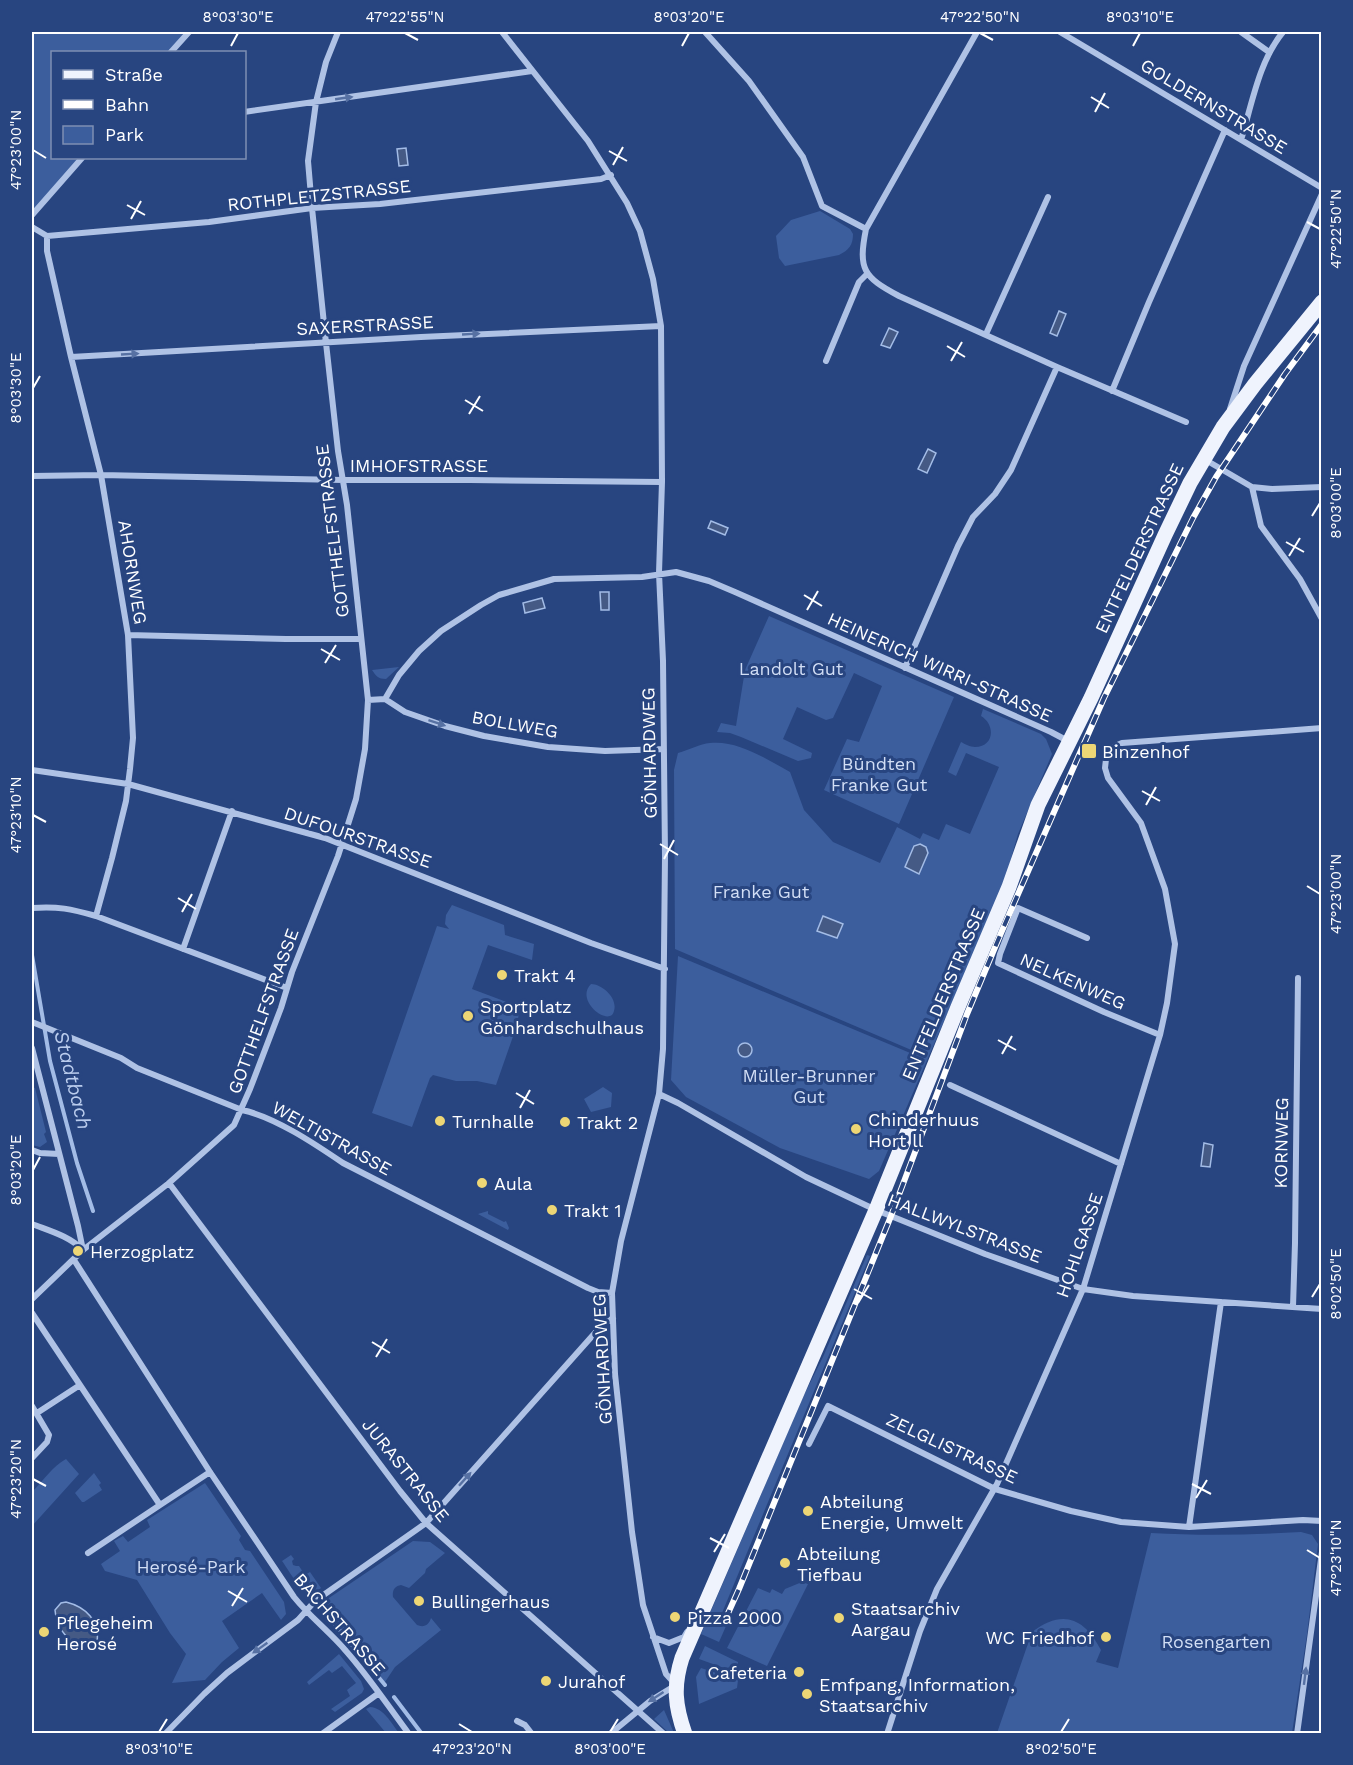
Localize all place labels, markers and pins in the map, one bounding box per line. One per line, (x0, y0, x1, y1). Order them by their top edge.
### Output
place label: Binzenhof (1102, 741, 1190, 762)
marker: Binzenhof (1080, 742, 1098, 760)
place label: Trakt 4 (514, 965, 576, 986)
marker: Trakt 4 (495, 968, 509, 982)
place label: Sportplatz Gönhardschulhaus (480, 996, 644, 1038)
marker: Sportplatz Gönhardschulhaus (461, 1009, 475, 1023)
place label: Chinderhuus Hort ll (868, 1109, 979, 1151)
place label: Turnhalle (452, 1111, 534, 1132)
place label: Trakt 2 (577, 1112, 638, 1133)
marker: Turnhalle (433, 1114, 447, 1128)
marker: Trakt 2 (558, 1115, 572, 1129)
marker: Chinderhuus Hort ll (849, 1122, 863, 1136)
place label: Aula (494, 1173, 533, 1194)
marker: Aula (475, 1176, 489, 1190)
place label: Trakt 1 (564, 1200, 621, 1221)
marker: Trakt 1 (545, 1203, 559, 1217)
place label: Herzogplatz (90, 1241, 194, 1262)
marker: Herzogplatz (71, 1244, 85, 1258)
place label: Abteilung Energie, Umwelt (820, 1491, 964, 1533)
marker: Abteilung Energie, Umwelt (801, 1504, 815, 1518)
place label: Abteilung Tiefbau (797, 1543, 880, 1585)
marker: Abteilung Tiefbau (778, 1556, 792, 1570)
place label: Bullingerhaus (431, 1591, 550, 1612)
marker: Bullingerhaus (412, 1594, 426, 1608)
place label: Staatsarchiv Aargau (851, 1598, 960, 1640)
place label: Pizza 2000 (687, 1607, 782, 1628)
marker: Pizza 2000 (668, 1610, 682, 1624)
marker: Staatsarchiv Aargau (832, 1611, 846, 1625)
place label: Pflegeheim Herosé (56, 1612, 153, 1654)
marker: Pflegeheim Herosé (37, 1625, 51, 1639)
place label: WC Friedhof (985, 1627, 1094, 1648)
marker: WC Friedhof (1099, 1630, 1113, 1644)
place label: Cafeteria (707, 1662, 787, 1683)
marker: Cafeteria (792, 1665, 806, 1679)
place label: Jurahof (558, 1671, 625, 1692)
marker: Jurahof (539, 1674, 553, 1688)
place label: Emfpang, Information, Staatsarchiv (819, 1674, 1015, 1716)
marker: Emfpang, Information, Staatsarchiv (800, 1687, 814, 1701)

